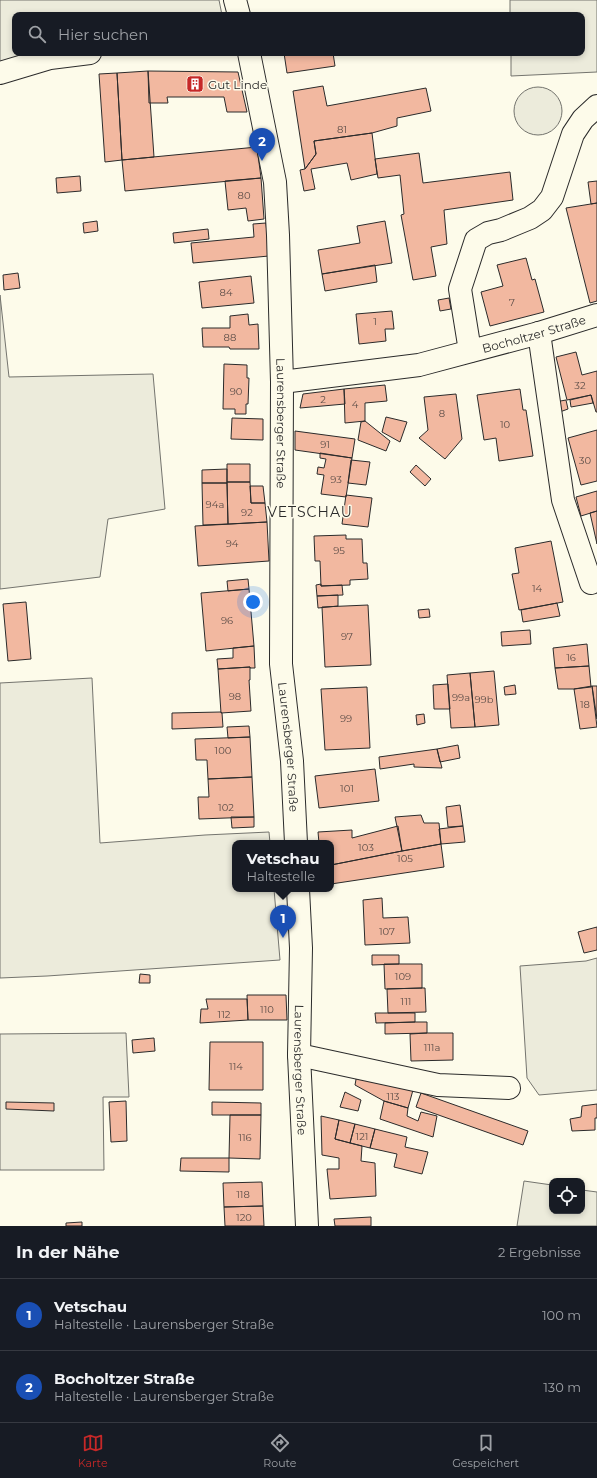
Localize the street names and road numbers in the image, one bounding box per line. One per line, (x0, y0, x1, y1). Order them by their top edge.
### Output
street label: Bocholtzer Straße (480, 312, 587, 355)
street label: Laurensberger Straße (274, 358, 290, 489)
street label: Laurensberger Straße (276, 681, 302, 812)
street label: Laurensberger Straße (291, 1004, 310, 1135)

